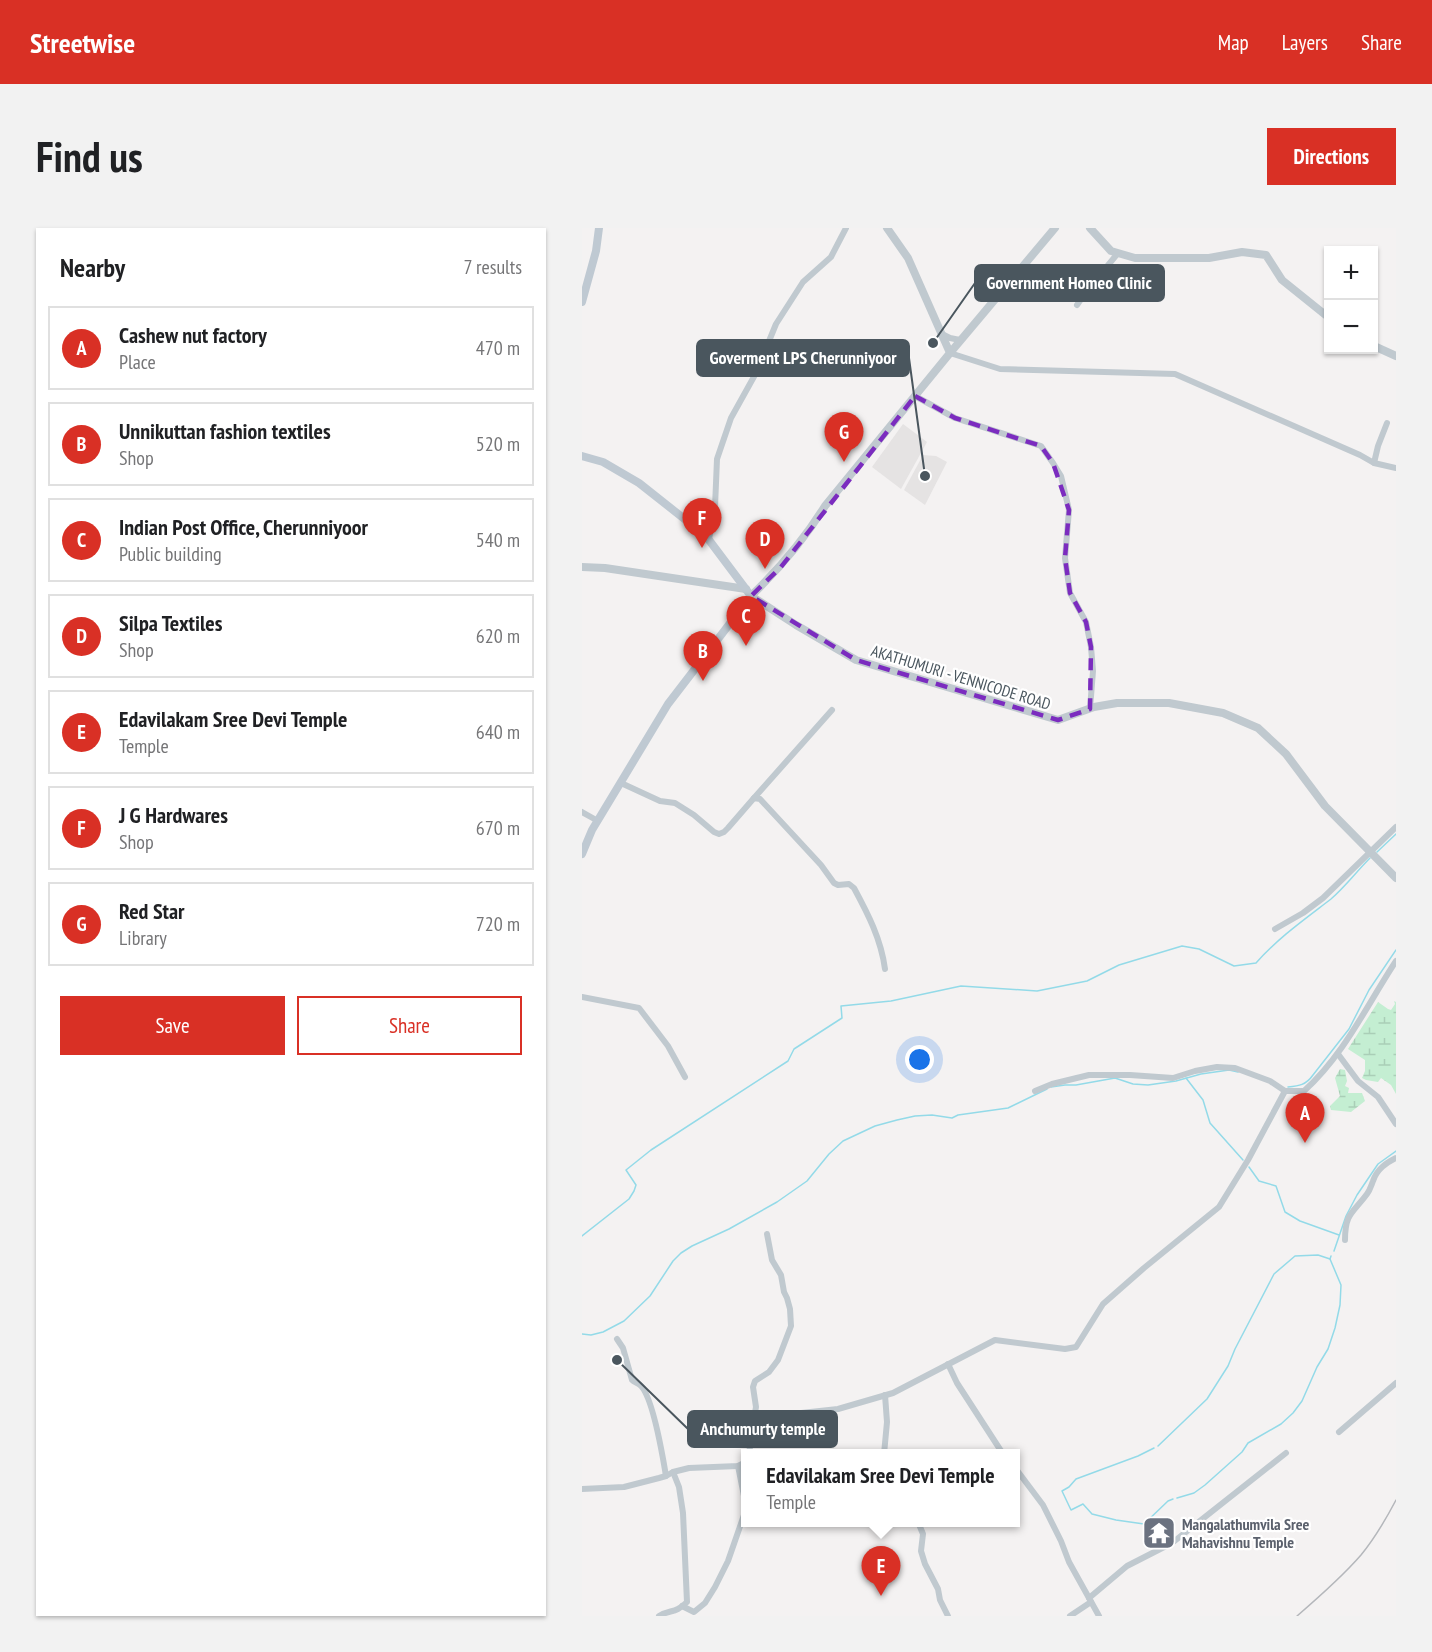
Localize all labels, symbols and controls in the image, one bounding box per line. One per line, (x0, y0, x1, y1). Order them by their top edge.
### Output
text: Streetwise (30, 24, 135, 61)
text: Map (1218, 29, 1249, 56)
text: Layers (1282, 29, 1328, 56)
text: Share (1361, 29, 1402, 56)
button: Directions (1267, 128, 1396, 185)
text: Find us (36, 129, 143, 184)
map controls (1324, 246, 1378, 354)
button: + (1324, 246, 1378, 300)
text: Nearby (60, 251, 125, 284)
text: 7 results (464, 254, 522, 280)
callout: Government Homeo Clinic (975, 265, 1164, 301)
text: Government Homeo Clinic (986, 271, 1152, 294)
button: − (1324, 300, 1378, 354)
text: Cashew nut factory (119, 321, 267, 349)
text: A (76, 335, 87, 361)
text: 470 m (476, 335, 520, 361)
callout: Goverment LPS Cherunniyoor (697, 340, 909, 376)
text: Goverment LPS Cherunniyoor (709, 346, 897, 369)
text: Place (119, 349, 156, 375)
pin: G (824, 412, 864, 462)
text: Unnikuttan fashion textiles (119, 417, 331, 445)
text: B (77, 431, 86, 457)
text: 520 m (476, 431, 520, 457)
text: Shop (119, 445, 154, 471)
pin: F (682, 498, 722, 548)
text: Indian Post Office, Cherunniyoor (119, 513, 368, 541)
pin: D (746, 520, 784, 569)
text: C (77, 527, 86, 553)
text: 540 m (476, 527, 520, 553)
text: Public building (119, 541, 222, 567)
pin: C (726, 596, 766, 646)
text: Silpa Textiles (119, 609, 222, 637)
text: D (76, 623, 87, 649)
text: 620 m (476, 623, 520, 649)
pin: B (684, 632, 722, 681)
text: Shop (119, 637, 154, 663)
street label: AKATHUMURI - VENNICODE ROAD (869, 640, 1053, 714)
text: Edavilakam Sree Devi Temple (119, 705, 347, 733)
text: E (77, 719, 86, 745)
text: 640 m (476, 719, 520, 745)
text: Temple (119, 733, 169, 759)
text: J G Hardwares (119, 801, 228, 829)
text: F (77, 815, 86, 841)
text: 670 m (476, 815, 520, 841)
text: Shop (119, 829, 154, 855)
text: Red Star (119, 897, 185, 925)
text: G (76, 911, 87, 937)
text: 720 m (476, 911, 520, 937)
text: Library (119, 925, 167, 951)
button: Save (60, 996, 285, 1055)
button: Share (297, 996, 522, 1055)
your location (905, 1045, 934, 1074)
pin: A (1286, 1094, 1324, 1143)
callout: Anchumurty temple (688, 1411, 837, 1447)
text: Anchumurty temple (699, 1417, 826, 1440)
popup (741, 1449, 1020, 1527)
text: Edavilakam Sree Devi Temple (766, 1461, 995, 1489)
text: Temple (766, 1489, 816, 1515)
place label: Mangalathumvila Sree Mahavishnu Temple (1182, 1514, 1310, 1552)
temple icon: Mangalathumvila Sree Mahavishnu Temple (1141, 1515, 1177, 1551)
pin: E (862, 1546, 900, 1596)

